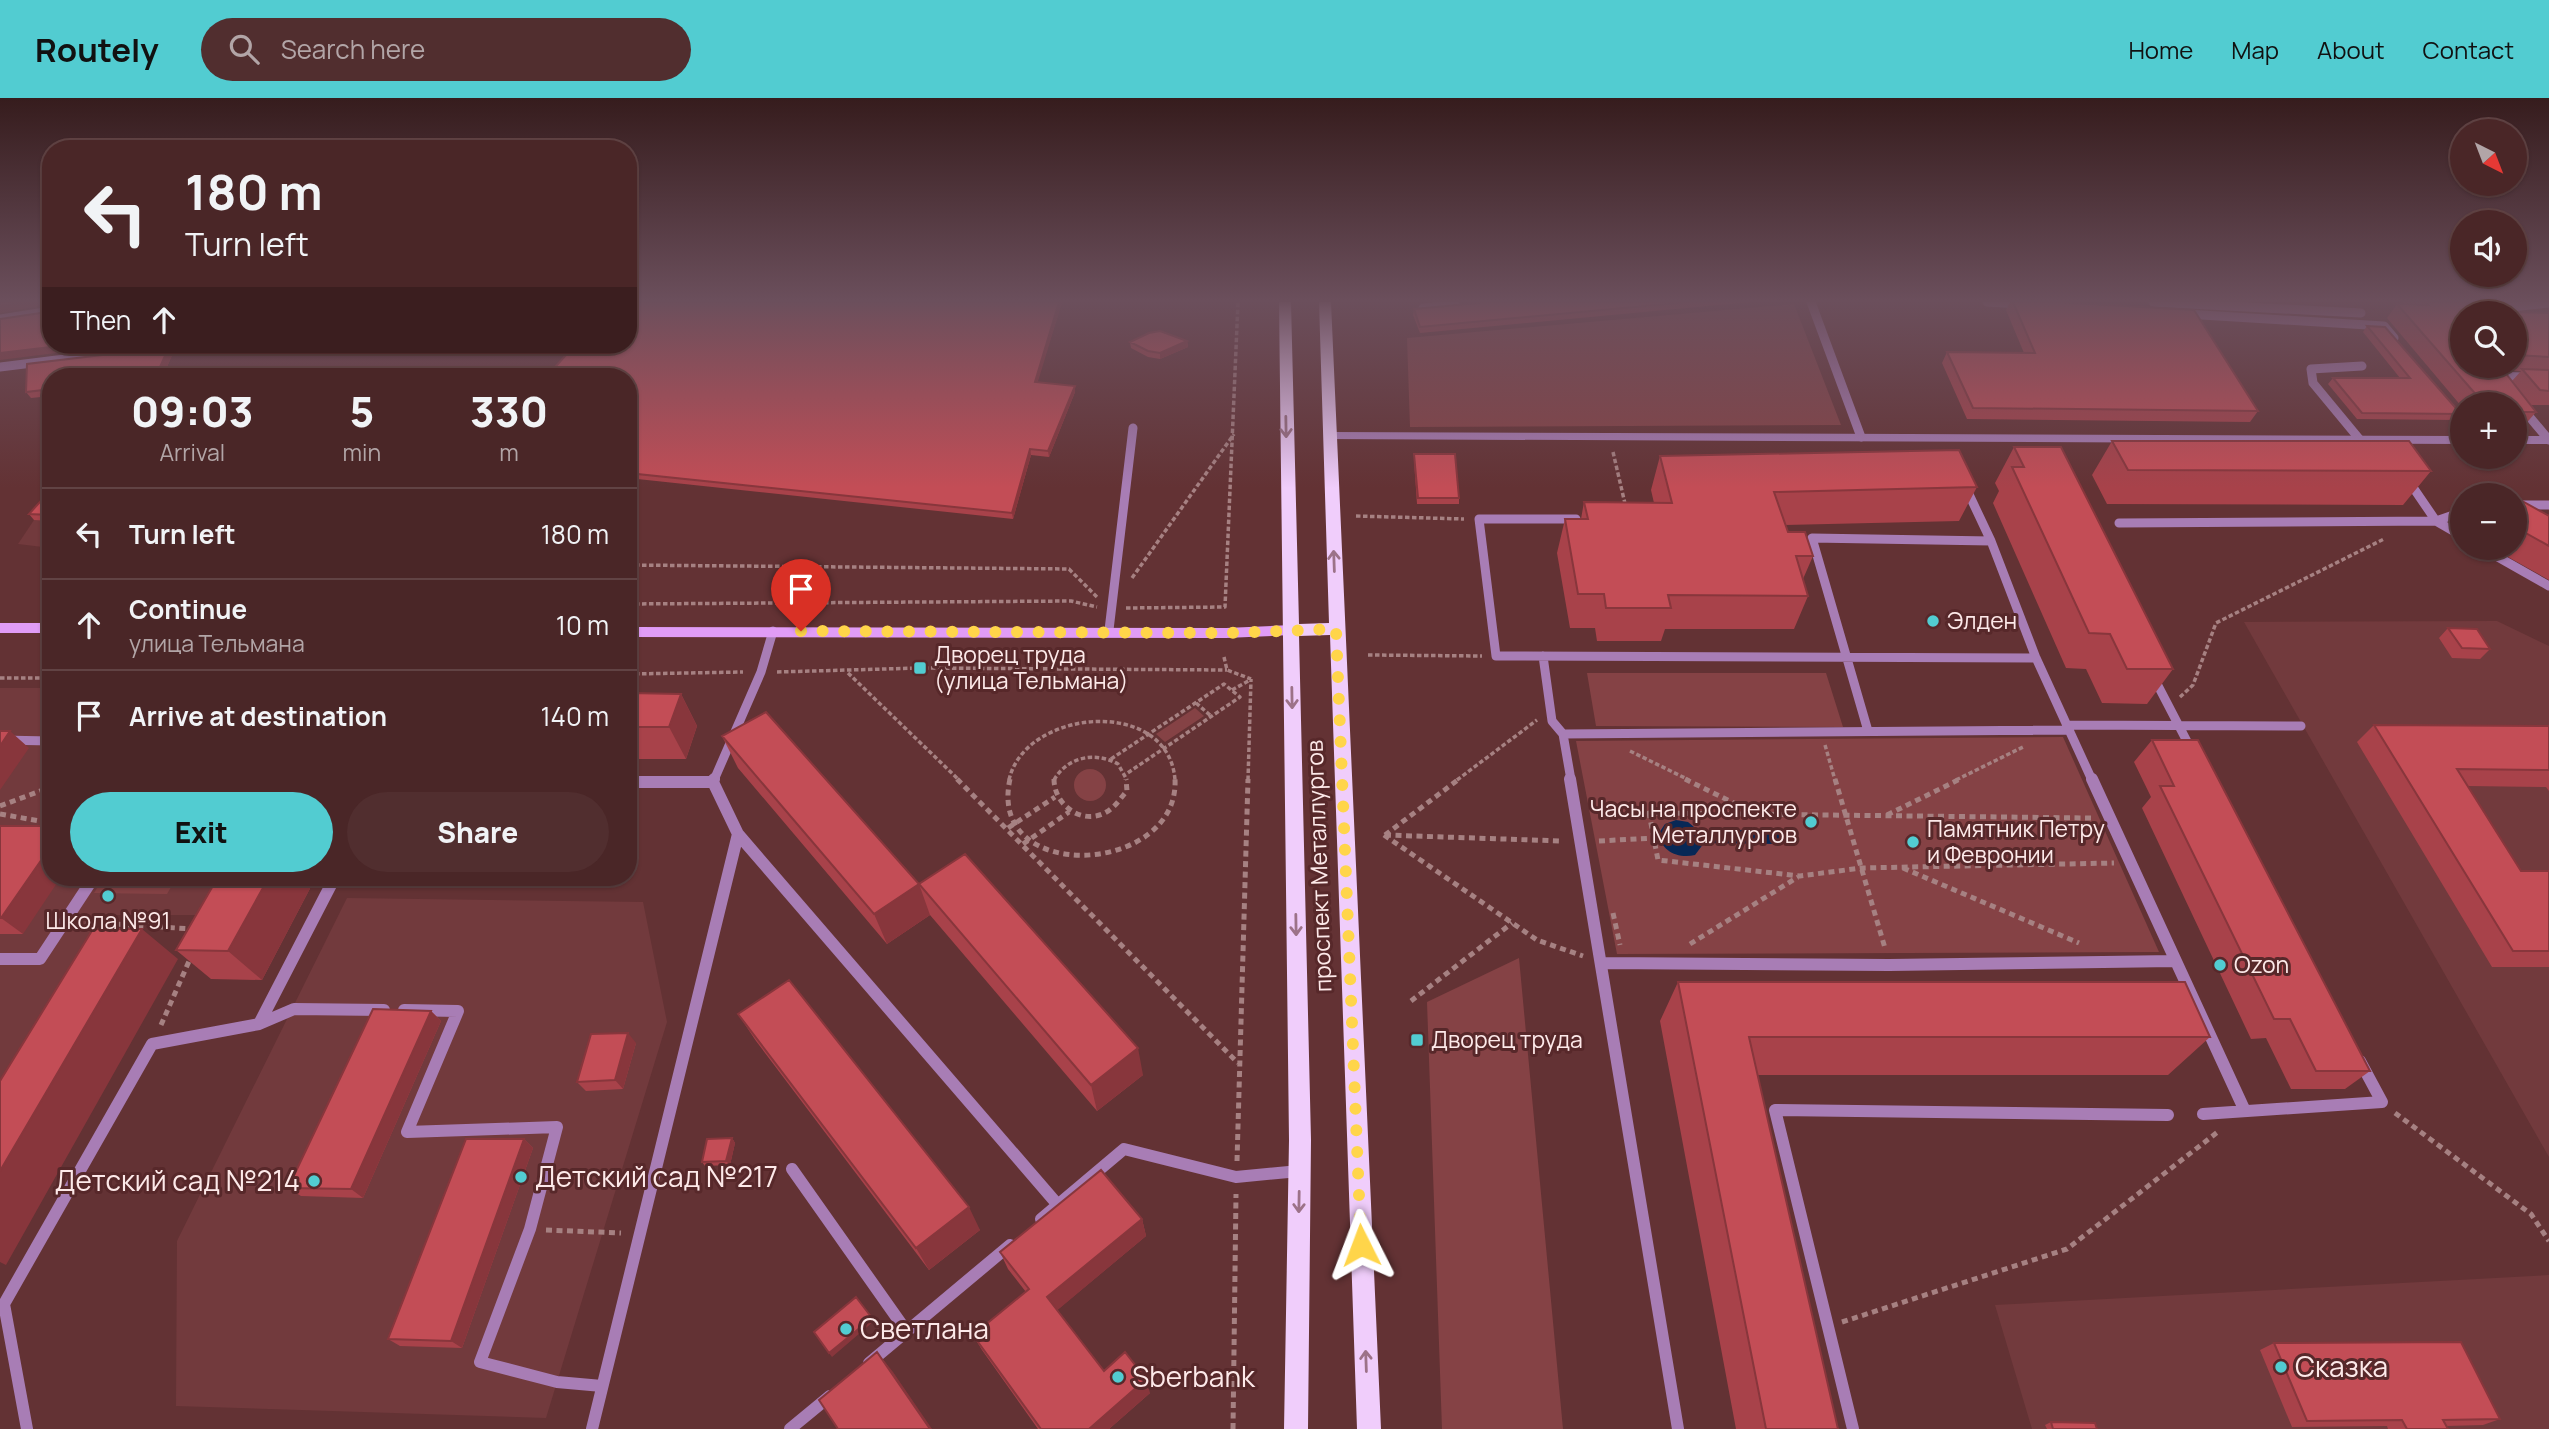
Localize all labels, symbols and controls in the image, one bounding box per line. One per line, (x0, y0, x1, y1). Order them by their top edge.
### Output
search box (201, 18, 691, 81)
text: Routely (35, 27, 159, 72)
icon: search (225, 30, 263, 68)
text: Search here (281, 31, 425, 67)
text: Home (2128, 33, 2193, 66)
text: Map (2231, 33, 2279, 66)
text: About (2317, 33, 2385, 66)
text: Contact (2423, 33, 2514, 66)
north arrow (2450, 119, 2527, 196)
map controls (2450, 119, 2527, 560)
text: 180 m (185, 158, 323, 225)
icon: left (70, 168, 161, 259)
button: sound (2450, 210, 2527, 287)
text: Turn left (185, 222, 309, 266)
icon: ahead (145, 301, 183, 339)
button: search (2450, 301, 2527, 378)
text: Then (70, 302, 131, 338)
text: 09:03 (131, 382, 254, 440)
text: 5 (349, 382, 374, 440)
text: 330 (470, 382, 548, 440)
button: + (2450, 392, 2527, 469)
one-way arrow (1280, 415, 1293, 438)
text: Arrival (159, 436, 225, 468)
text: min (343, 436, 381, 468)
text: m (499, 436, 519, 468)
button: − (2450, 483, 2527, 560)
icon: left (70, 515, 108, 553)
text: Turn left (129, 516, 236, 552)
text: 180 m (541, 516, 609, 552)
one-way arrow (1328, 550, 1341, 573)
pin (771, 559, 831, 631)
icon: arrive (782, 570, 820, 608)
text: Continue (129, 591, 247, 627)
place label: Элден (1947, 604, 2017, 636)
icon: ahead (70, 606, 108, 644)
text: 10 m (556, 607, 609, 643)
marker: Элден (1925, 613, 1941, 629)
text: улица Тельмана (129, 627, 305, 659)
place label: Дворец труда (улица Тельмана) (934, 638, 1129, 696)
marker: Дворец труда (улица Тельмана) (912, 660, 928, 676)
one-way arrow (1285, 686, 1299, 709)
icon: arrive (70, 697, 108, 735)
text: Arrive at destination (129, 698, 387, 734)
text: 140 m (540, 698, 609, 734)
street label: проспект Металлургов (1298, 739, 1338, 993)
button: Exit (70, 792, 333, 872)
button: Share (347, 792, 609, 872)
place label: Часы на проспекте Металлургов (1590, 792, 1797, 850)
place label: Памятник Петру и Февронии (1927, 812, 2105, 870)
marker: Часы на проспекте Металлургов (1803, 814, 1819, 830)
marker: Памятник Петру и Февронии (1905, 834, 1921, 850)
marker: Школа №91 (100, 888, 116, 904)
place label: Школа №91 (46, 904, 170, 936)
one-way arrow (1290, 913, 1303, 936)
place label: Ozon (2234, 948, 2289, 980)
marker: Ozon (2212, 957, 2228, 973)
place label: Дворец труда (1431, 1023, 1583, 1055)
marker: Дворец труда (1409, 1032, 1425, 1048)
place label: Детский сад №217 (535, 1157, 778, 1195)
place label: Детский сад №214 (55, 1161, 300, 1199)
marker: Детский сад №217 (513, 1169, 529, 1185)
marker: Детский сад №214 (306, 1173, 322, 1189)
one-way arrow (1292, 1190, 1305, 1213)
position arrow (1324, 1208, 1398, 1282)
place label: Светлана (860, 1309, 989, 1347)
marker: Светлана (838, 1321, 854, 1337)
place label: Сказка (2295, 1347, 2388, 1385)
one-way arrow (1359, 1350, 1372, 1373)
place label: Sberbank (1132, 1357, 1256, 1395)
marker: Сказка (2273, 1359, 2289, 1375)
marker: Sberbank (1110, 1369, 1126, 1385)

